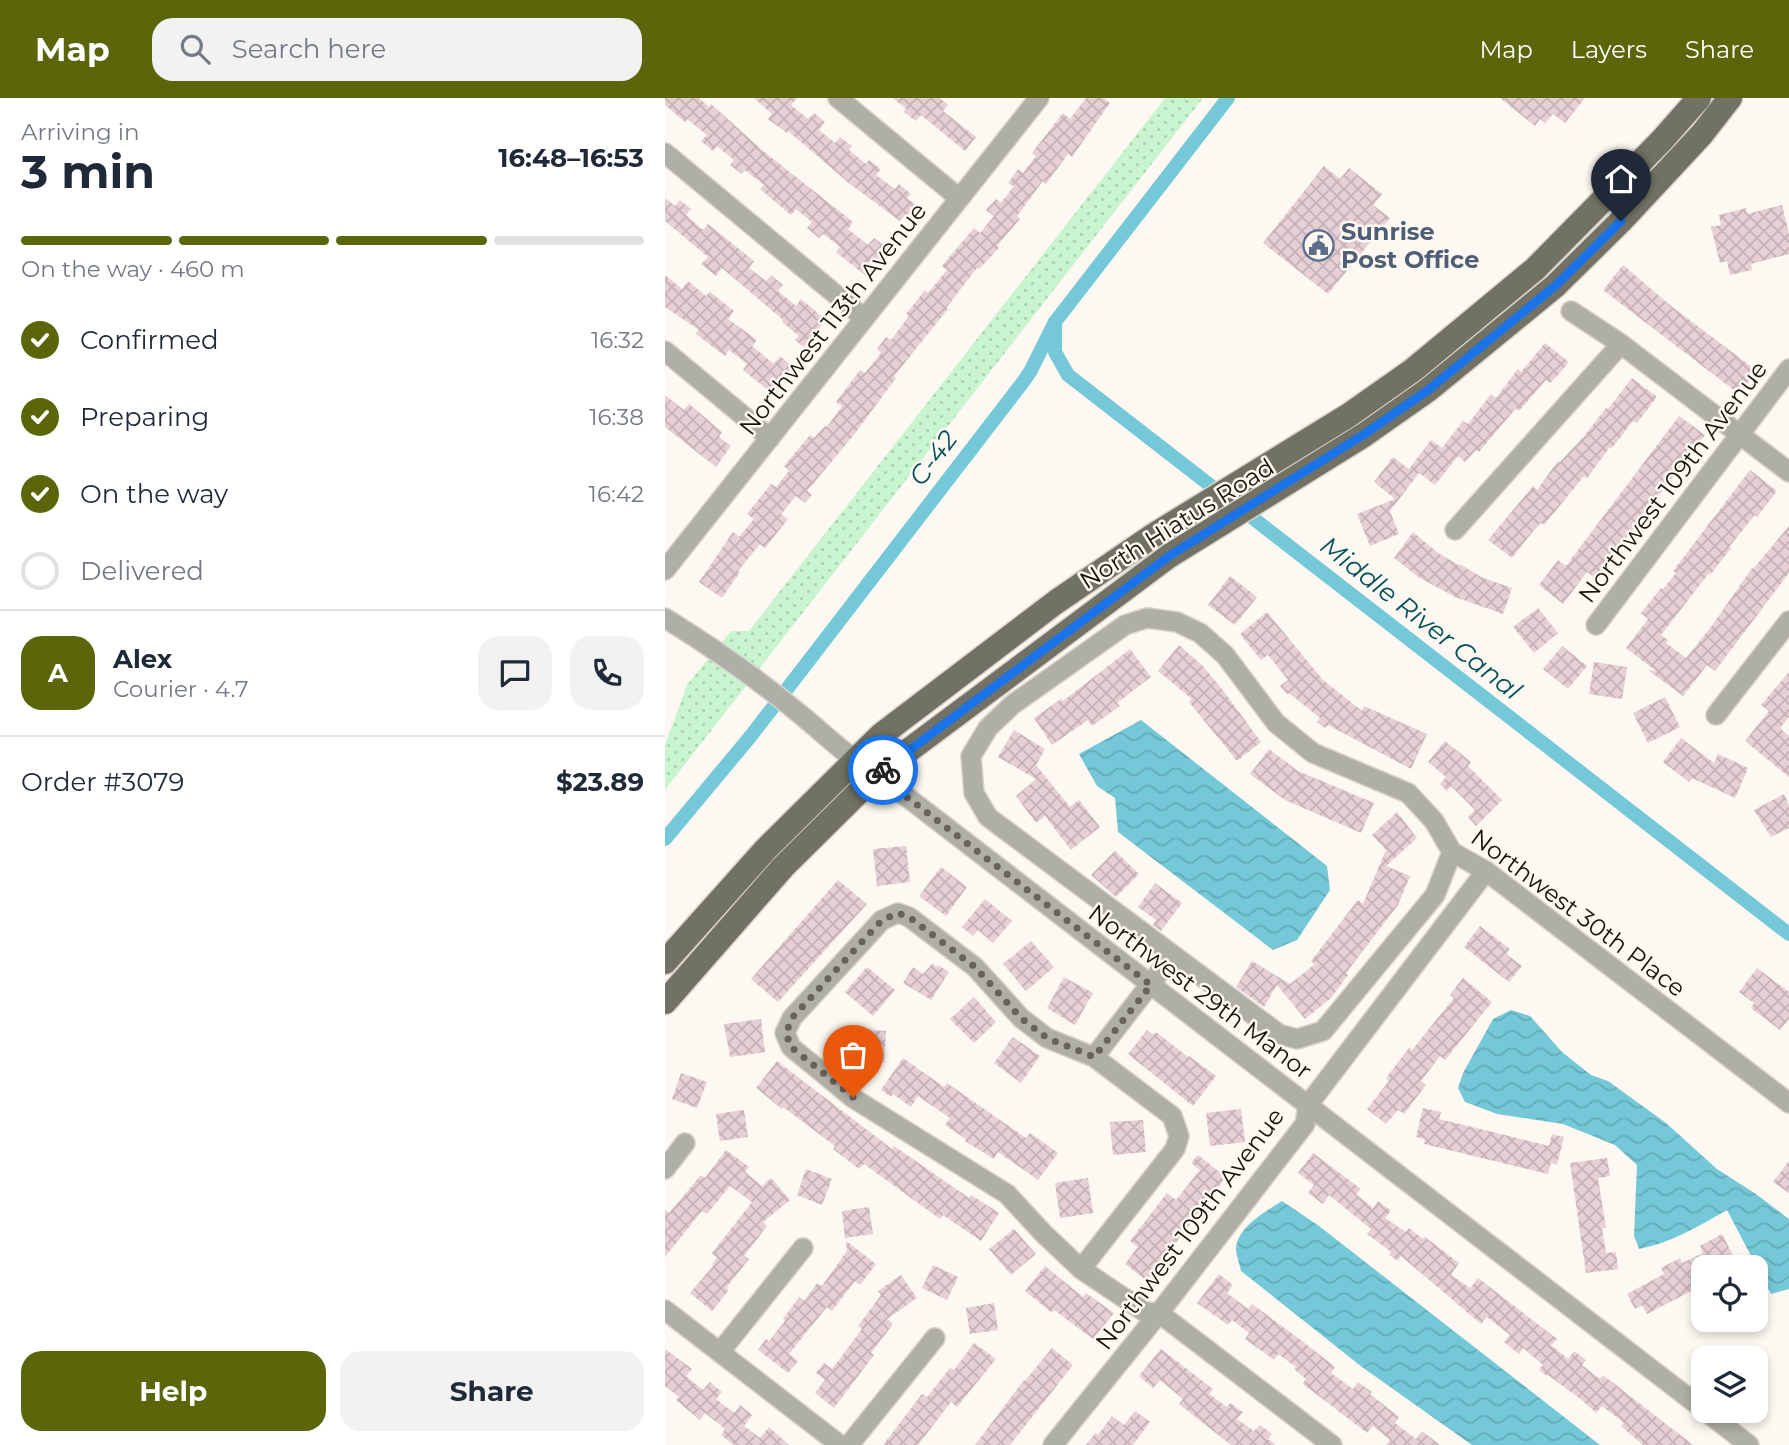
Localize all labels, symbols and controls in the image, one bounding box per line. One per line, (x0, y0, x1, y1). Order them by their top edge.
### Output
search box (152, 18, 642, 81)
text: Map (35, 29, 110, 69)
icon: search (176, 30, 214, 68)
text: Search here (232, 33, 386, 65)
text: Map (1479, 35, 1533, 64)
text: Layers (1571, 35, 1647, 64)
text: Share (1685, 35, 1754, 64)
text: Arriving in (21, 118, 140, 146)
text: 16:48–16:53 (498, 142, 644, 174)
text: 3 min (21, 143, 155, 200)
pin (1591, 149, 1651, 221)
icon: home (1602, 160, 1640, 198)
street label: Northwest 113th Avenue (733, 197, 932, 441)
place label: Sunrise Post Office (1341, 217, 1479, 274)
public building icon: Sunrise Post Office (1301, 229, 1335, 263)
text: On the way · 460 m (21, 255, 245, 283)
icon: check (21, 321, 59, 359)
text: Confirmed (80, 324, 219, 356)
text: 16:32 (591, 326, 644, 354)
street label: Northwest 109th Avenue (1572, 355, 1773, 608)
icon: check (21, 398, 59, 436)
text: Preparing (80, 401, 209, 433)
text: 16:38 (589, 403, 644, 431)
water label: C-42 (902, 424, 964, 492)
street label: North Hiatus Road (1074, 452, 1279, 595)
icon: check (21, 475, 59, 513)
text: On the way (80, 478, 228, 510)
text: 16:42 (589, 480, 644, 508)
water label: Middle River Canal (1314, 529, 1528, 707)
text: Delivered (80, 555, 204, 587)
button: chat (478, 636, 552, 710)
button: phone (570, 636, 644, 710)
text: Alex (113, 643, 172, 675)
text: A (48, 657, 68, 689)
text: Courier · 4.7 (113, 675, 249, 703)
courier (848, 735, 918, 805)
icon: bike (864, 751, 902, 789)
text: Order #3079 (21, 766, 184, 798)
text: $23.89 (556, 766, 644, 798)
street label: Northwest 30th Place (1465, 823, 1691, 1003)
street label: Northwest 29th Manor (1083, 898, 1318, 1085)
pin (823, 1025, 883, 1097)
icon: bag (834, 1036, 872, 1074)
street label: Northwest 109th Avenue (1089, 1102, 1290, 1355)
map controls (1691, 1255, 1768, 1423)
button: locate (1691, 1255, 1768, 1332)
button: layers (1691, 1346, 1768, 1423)
button: Help (21, 1351, 326, 1431)
button: Share (340, 1351, 644, 1431)

